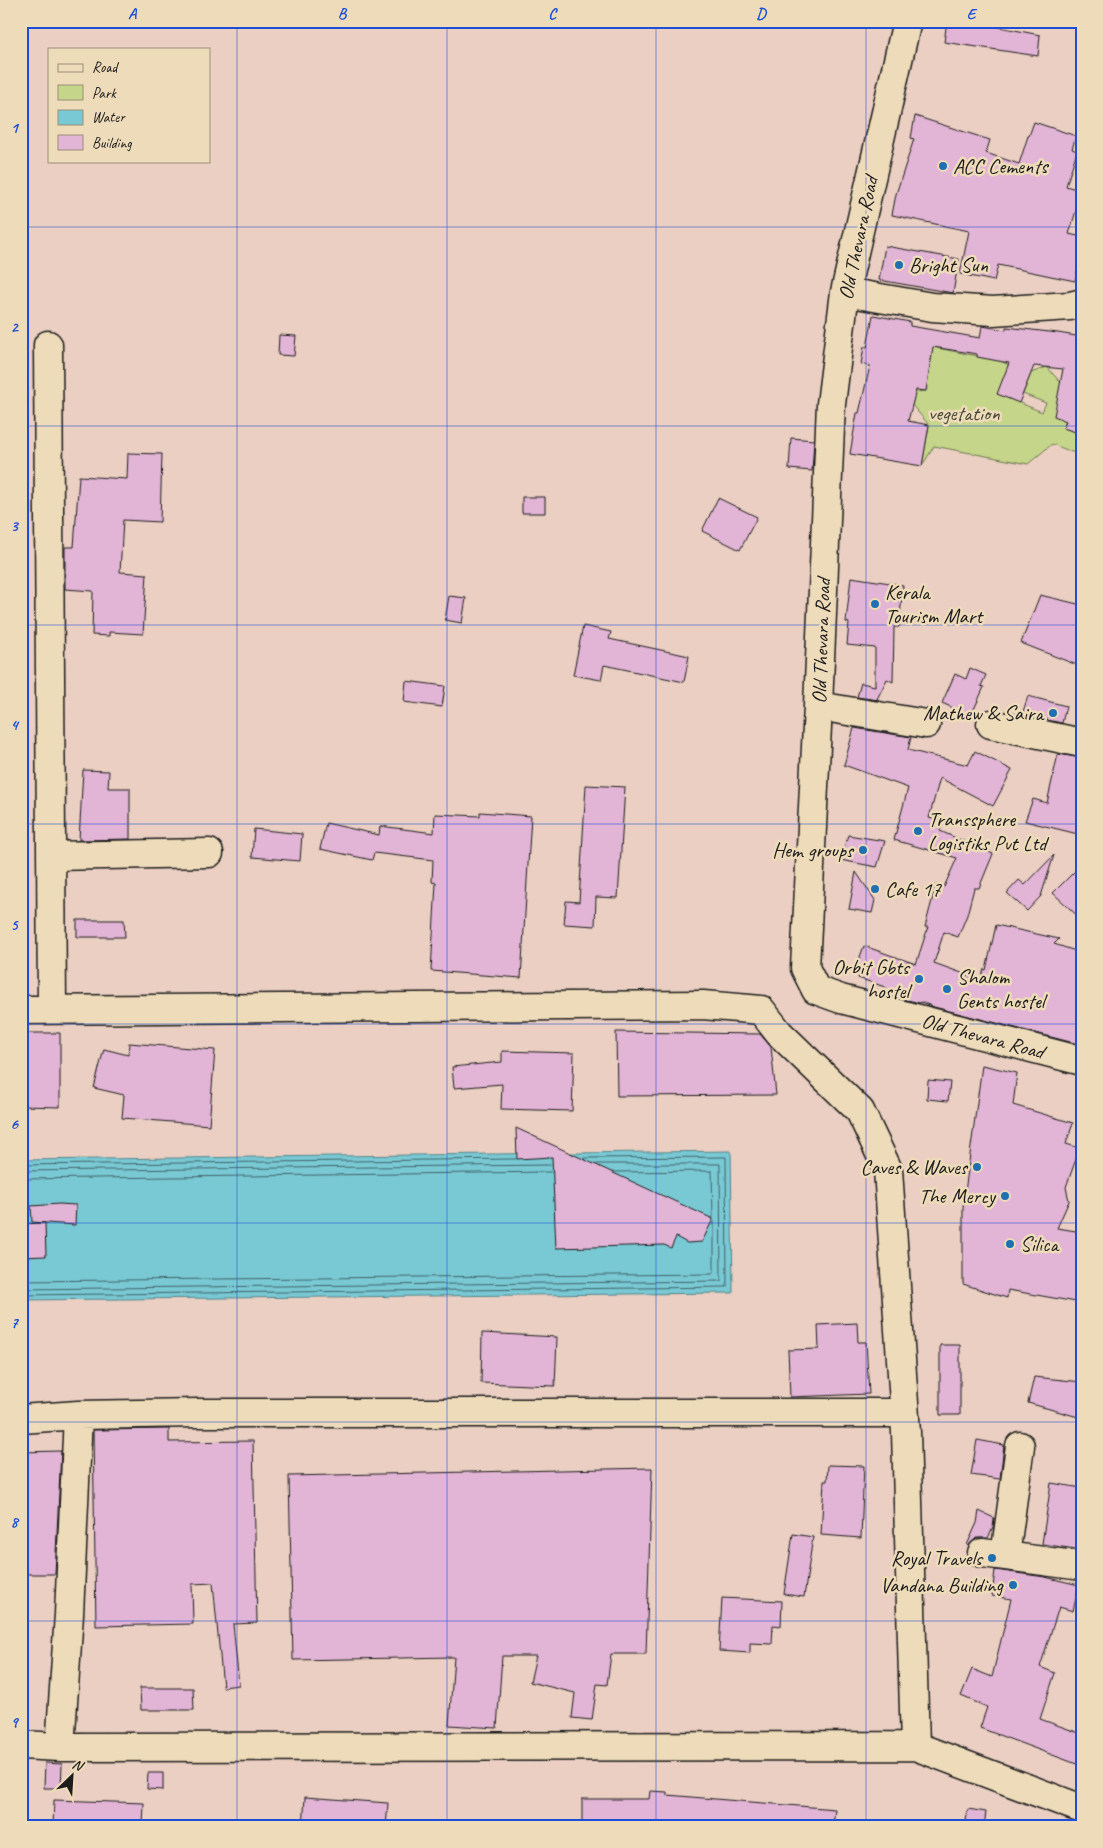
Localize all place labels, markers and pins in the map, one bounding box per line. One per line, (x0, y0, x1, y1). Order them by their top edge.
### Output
place label: ACC Cements (953, 153, 1049, 179)
marker: ACC Cements (937, 160, 949, 172)
place label: Bright Sun (909, 252, 989, 278)
marker: Bright Sun (893, 259, 905, 271)
place label: Kerala Tourism Mart (885, 579, 984, 629)
marker: Kerala Tourism Mart (869, 598, 881, 610)
place label: Mathew & Saira (923, 700, 1045, 726)
marker: Mathew & Saira (1047, 707, 1059, 719)
place label: Transsphere Logistiks Pvt Ltd (928, 806, 1049, 856)
marker: Transsphere Logistiks Pvt Ltd (912, 825, 924, 837)
place label: Hem groups (772, 837, 855, 863)
marker: Hem groups (857, 844, 869, 856)
place label: Cafe 17 (885, 876, 943, 902)
marker: Cafe 17 (869, 883, 881, 895)
place label: Orbit Gbts hostel (832, 954, 912, 1004)
place label: Shalom Gents hostel (957, 964, 1048, 1014)
marker: Orbit Gbts hostel (913, 973, 925, 985)
marker: Shalom Gents hostel (941, 983, 953, 995)
place label: Caves & Waves (861, 1154, 969, 1180)
marker: Caves & Waves (971, 1161, 983, 1173)
place label: The Mercy (919, 1183, 997, 1209)
marker: The Mercy (999, 1190, 1011, 1202)
place label: Silica (1020, 1231, 1060, 1257)
marker: Silica (1004, 1238, 1016, 1250)
place label: Royal Travels (891, 1545, 984, 1571)
marker: Royal Travels (986, 1552, 998, 1564)
place label: Vandana Building (880, 1572, 1005, 1598)
marker: Vandana Building (1007, 1579, 1019, 1591)

